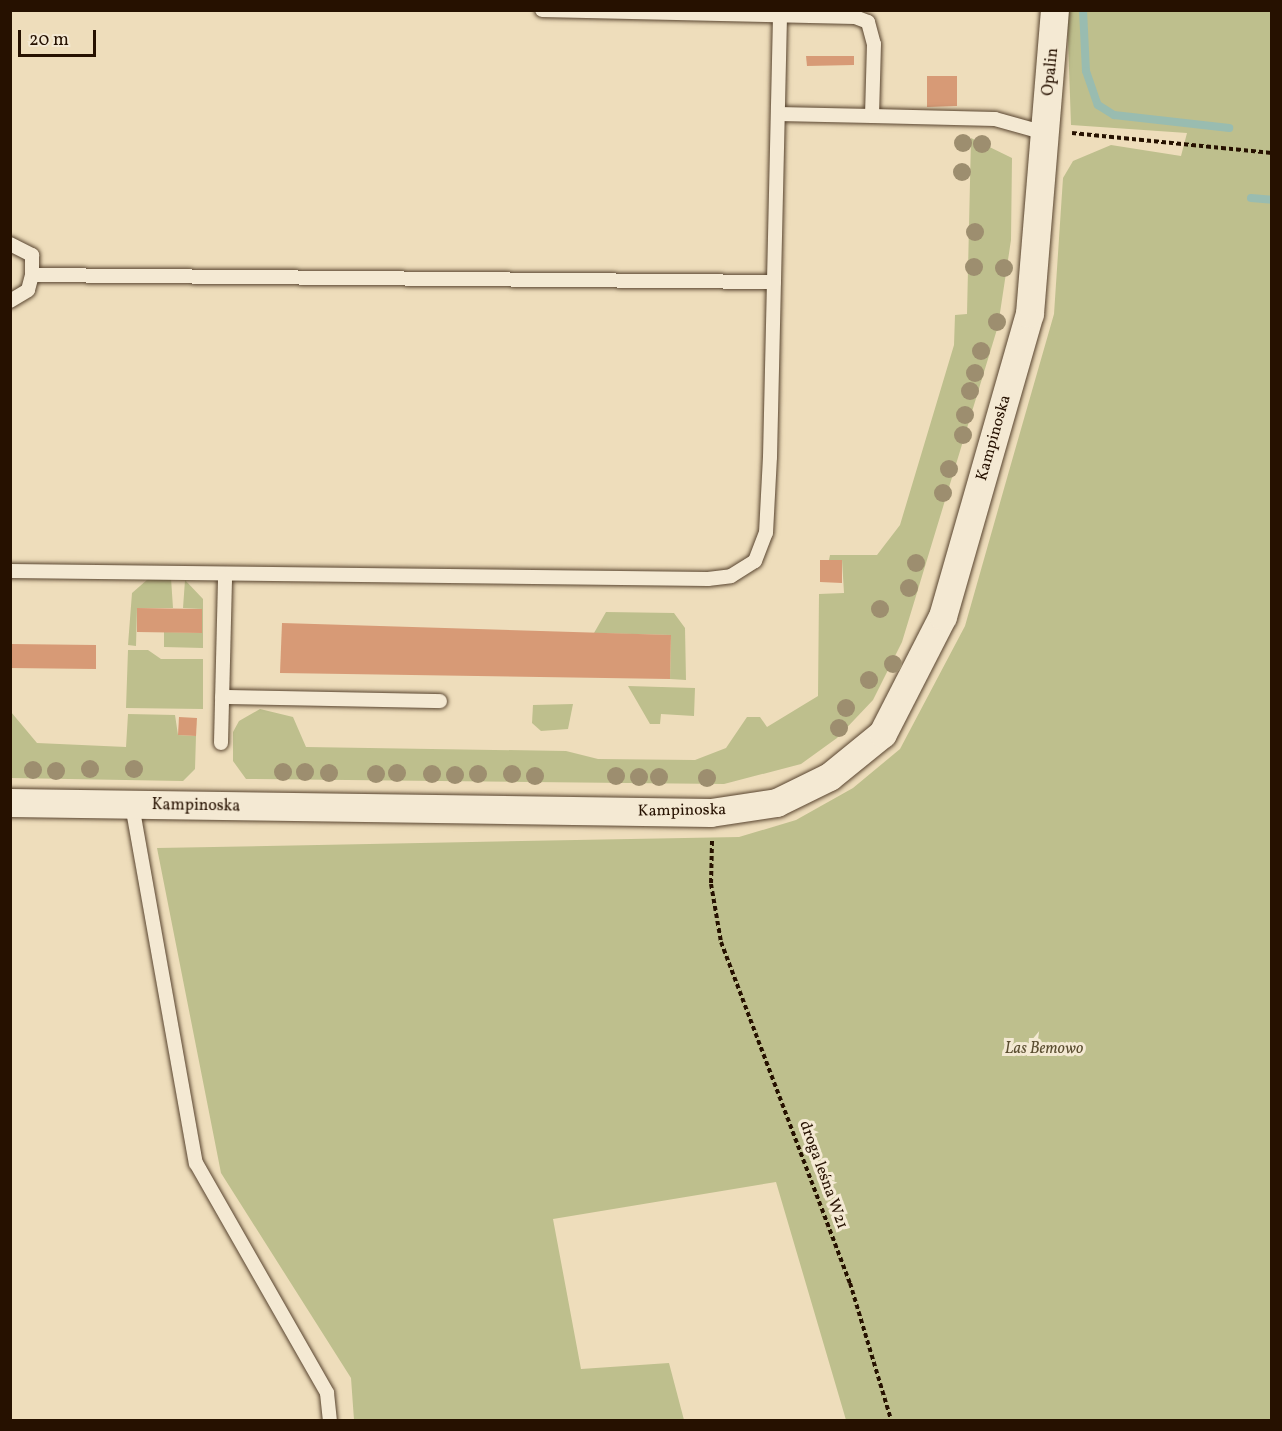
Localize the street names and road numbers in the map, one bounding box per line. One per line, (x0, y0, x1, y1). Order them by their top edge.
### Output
street label: Opalin (1039, 47, 1063, 97)
street label: Kampinoska (973, 393, 1015, 483)
street label: Kampinoska (152, 796, 240, 816)
street label: Kampinoska (638, 801, 726, 821)
street label: droga leśna W21 (794, 1118, 852, 1232)

